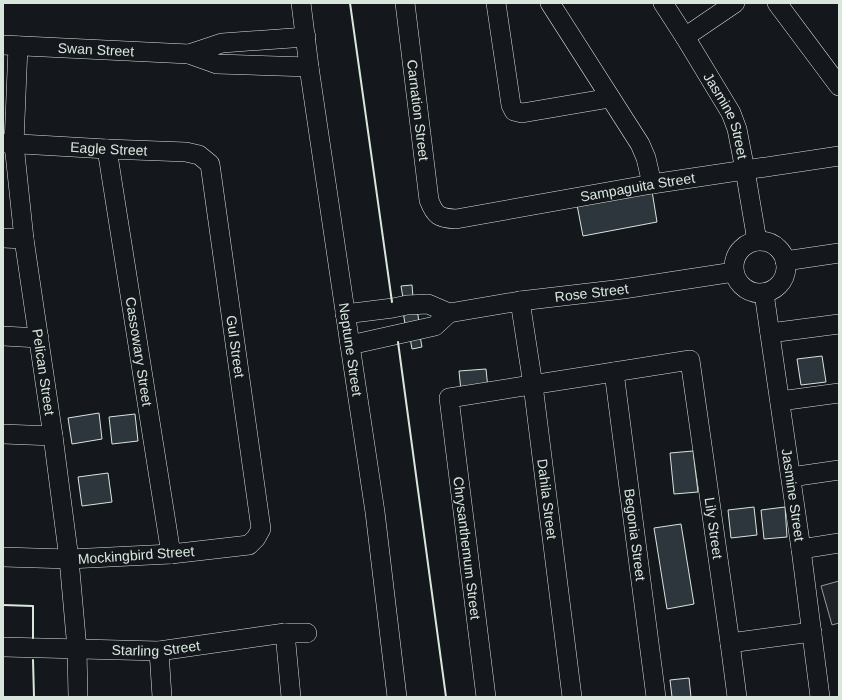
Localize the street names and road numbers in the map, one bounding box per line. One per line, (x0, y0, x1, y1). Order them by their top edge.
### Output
street label: Swan Street (57, 40, 135, 59)
street label: Carnation Street (404, 59, 432, 162)
street label: Jasmine Street (700, 69, 751, 160)
street label: Eagle Street (70, 139, 148, 159)
street label: Sampaguita Street (579, 170, 696, 205)
street label: Rose Street (554, 280, 630, 305)
street label: Cassowary Street (122, 296, 156, 407)
street label: Neptune Street (336, 302, 366, 397)
street label: Gul Street (223, 314, 248, 379)
street label: Pelican Street (29, 328, 58, 416)
street label: Jasmine Street (779, 448, 808, 542)
street label: Dahila Street (534, 458, 560, 540)
street label: Chrysanthemum Street (450, 476, 484, 621)
street label: Begonia Street (621, 488, 649, 582)
street label: Lily Street (701, 496, 726, 560)
street label: Mockingbird Street (77, 543, 195, 567)
street label: Starling Street (111, 637, 201, 659)

